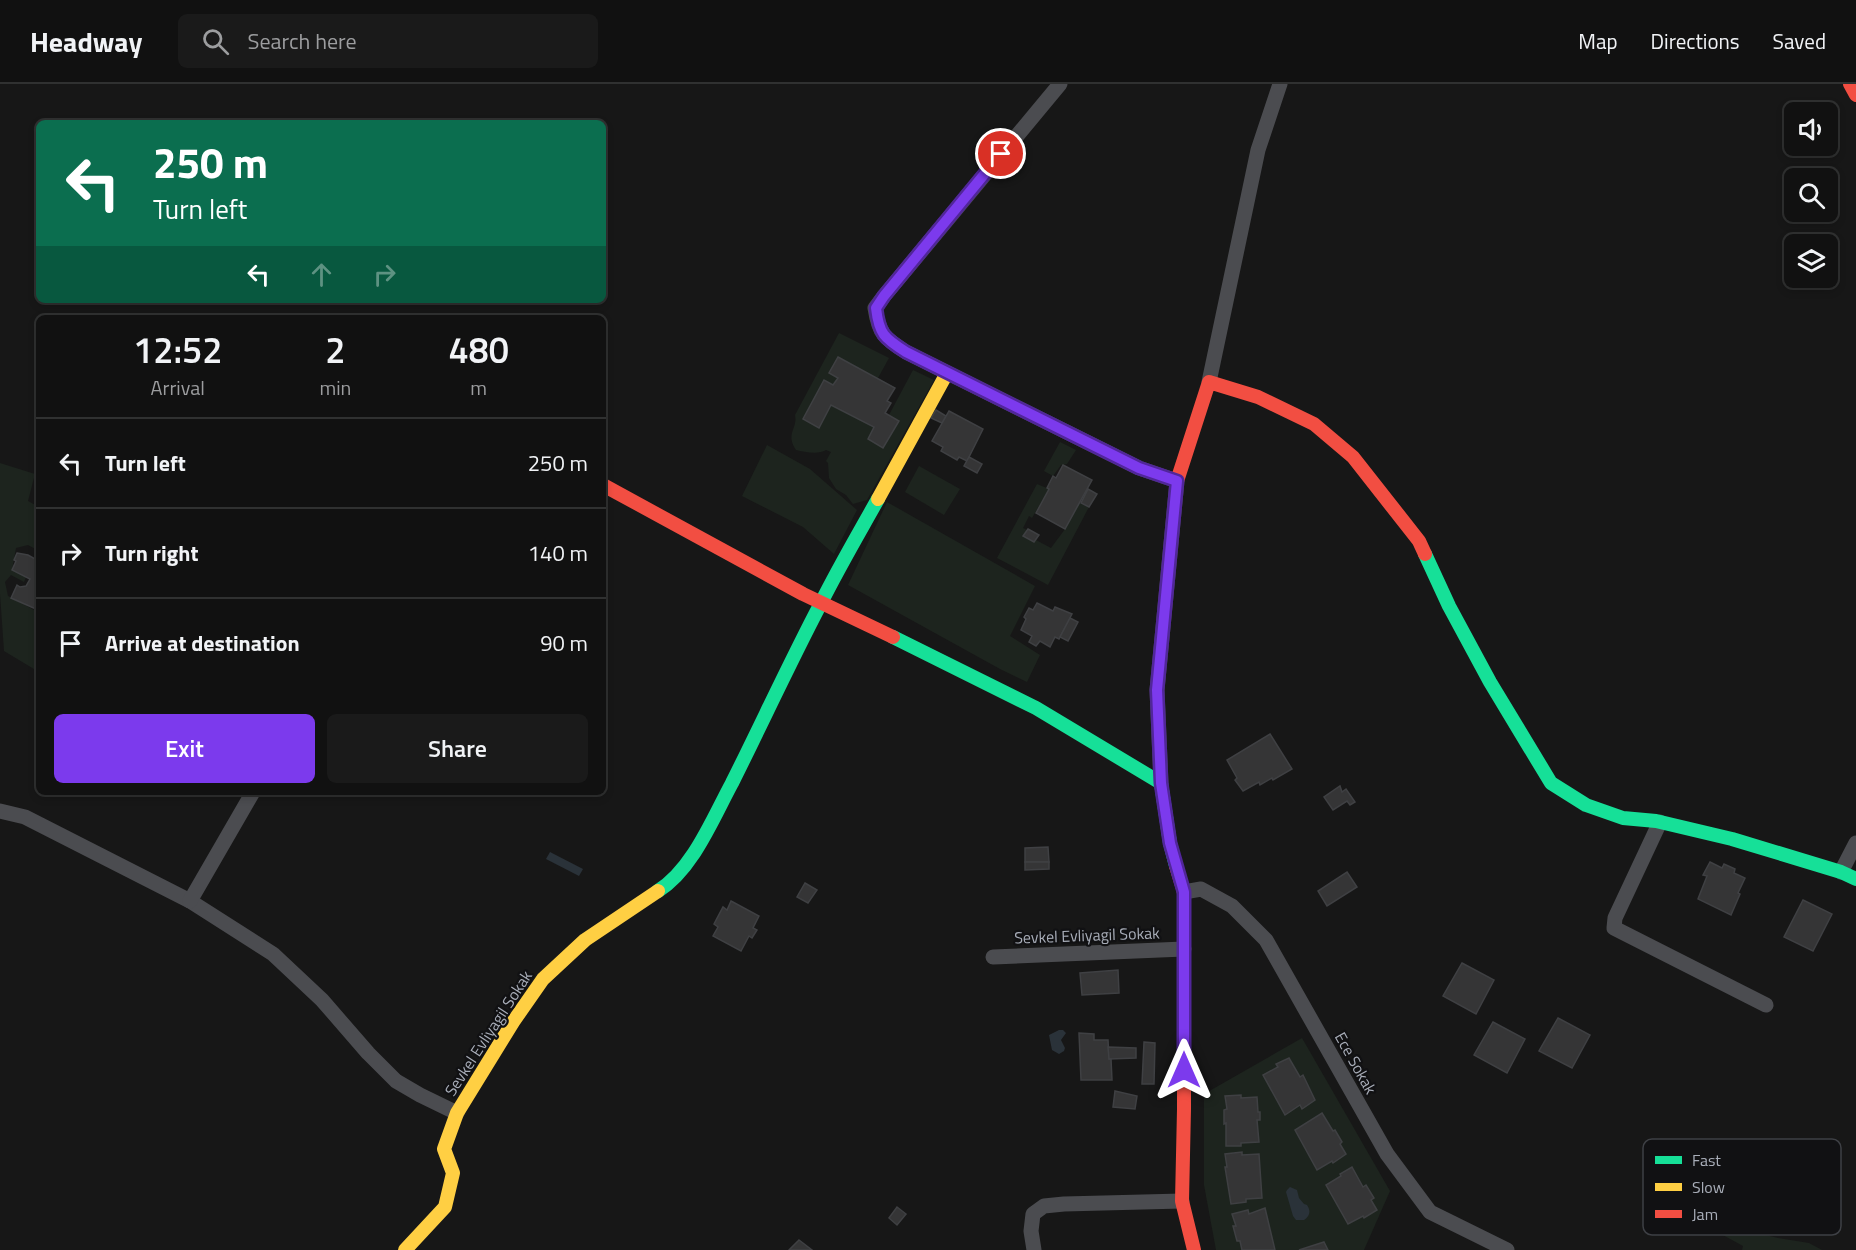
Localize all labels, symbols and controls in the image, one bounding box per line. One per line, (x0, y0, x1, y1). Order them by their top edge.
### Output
search box (178, 14, 598, 68)
text: Headway (30, 20, 142, 63)
text: Search here (247, 24, 357, 58)
icon: search (199, 25, 232, 58)
text: Map (1578, 25, 1618, 57)
text: Directions (1651, 25, 1740, 57)
text: Saved (1773, 25, 1826, 57)
map controls (1784, 102, 1838, 288)
button: sound (1784, 102, 1838, 156)
pin (975, 128, 1026, 179)
text: 250 m (153, 130, 268, 194)
icon: arrive (984, 137, 1017, 170)
icon: left (54, 144, 132, 222)
button: search (1784, 168, 1838, 222)
text: Turn left (153, 188, 247, 229)
button: layers (1784, 234, 1838, 288)
icon: left (242, 258, 275, 291)
icon: ahead (305, 258, 338, 291)
icon: right (368, 258, 401, 291)
text: 12:52 (133, 322, 222, 377)
text: 2 (325, 322, 345, 377)
text: 480 (448, 322, 509, 377)
text: Arrival (151, 372, 205, 403)
text: min (319, 372, 351, 403)
text: m (470, 372, 487, 403)
text: Turn left (105, 446, 186, 480)
text: 250 m (528, 446, 588, 480)
icon: left (54, 447, 87, 480)
text: Turn right (105, 536, 199, 570)
text: 140 m (528, 536, 588, 570)
icon: right (54, 537, 87, 570)
text: Arrive at destination (105, 626, 300, 660)
text: 90 m (540, 626, 588, 660)
icon: arrive (54, 627, 87, 660)
button: Exit (54, 714, 315, 783)
button: Share (327, 714, 588, 783)
street label: Sevkel Evliyagil Sokak (1014, 920, 1161, 950)
street label: Sevkel Evliyagil Sokak (438, 965, 538, 1101)
street label: Ece Sokak (1329, 1028, 1383, 1099)
position arrow (1152, 1038, 1216, 1102)
legend (1643, 1139, 1841, 1235)
text: Fast (1692, 1148, 1721, 1172)
text: Slow (1692, 1175, 1725, 1199)
text: Jam (1692, 1202, 1718, 1226)

